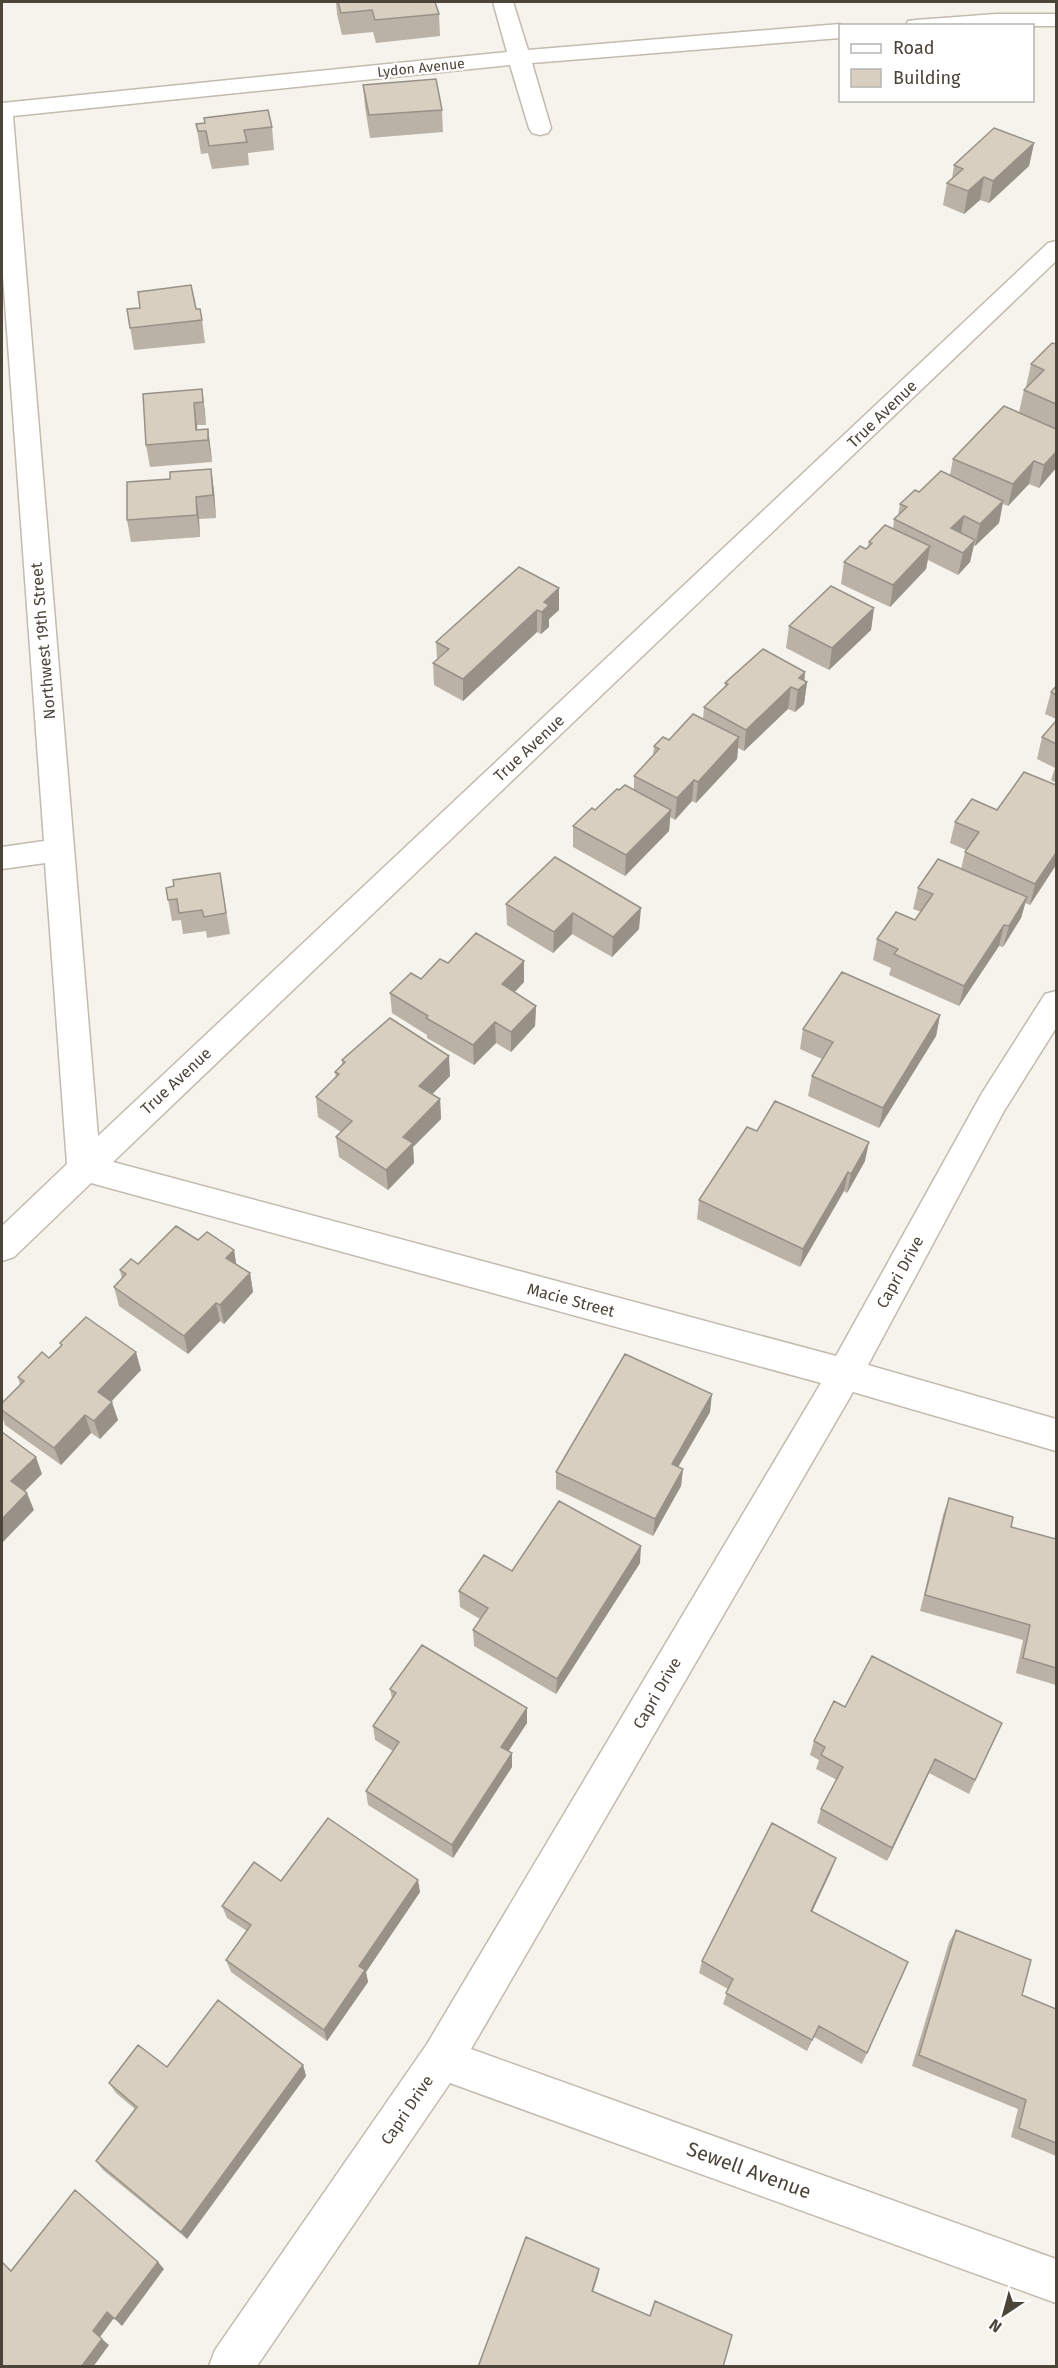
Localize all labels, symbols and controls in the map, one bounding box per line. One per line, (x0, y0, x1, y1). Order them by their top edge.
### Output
legend (839, 24, 1034, 102)
text: Road (893, 37, 935, 59)
street label: Lydon Avenue (376, 55, 466, 81)
text: Building (893, 67, 961, 89)
street label: True Avenue (843, 376, 921, 452)
street label: Northwest 19th Street (27, 562, 59, 720)
street label: True Avenue (490, 711, 568, 785)
street label: True Avenue (137, 1044, 215, 1118)
street label: Capri Drive (872, 1233, 928, 1311)
street label: Macie Street (525, 1279, 617, 1321)
street label: Capri Drive (629, 1654, 685, 1732)
street label: Capri Drive (377, 2072, 437, 2148)
street label: Sewell Avenue (684, 2136, 814, 2204)
north arrow (974, 2284, 1034, 2344)
text: N (986, 2315, 1005, 2337)

